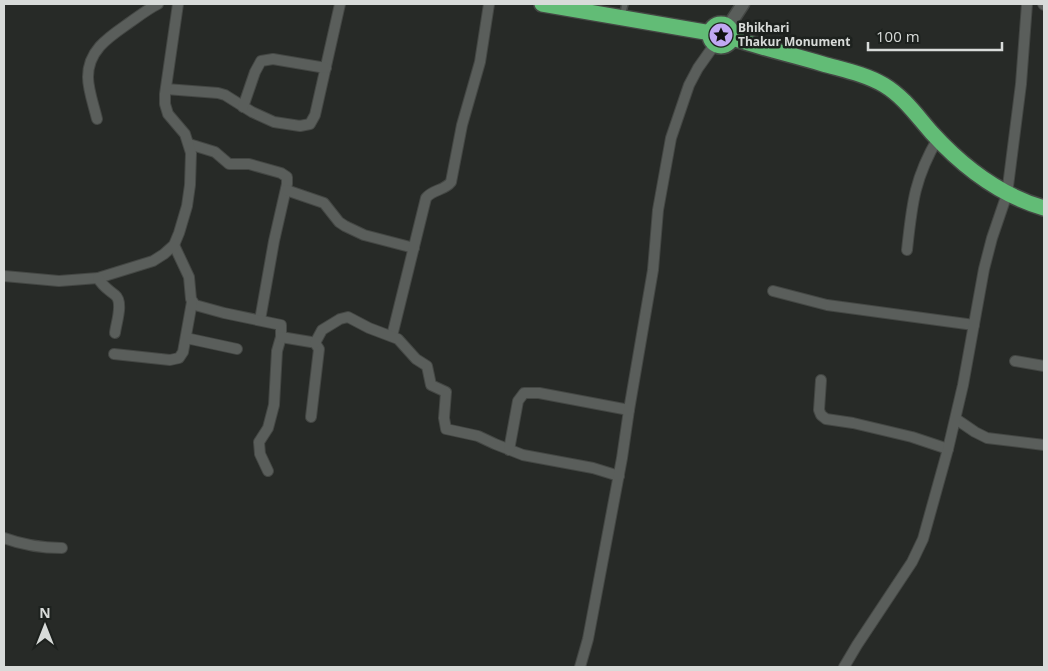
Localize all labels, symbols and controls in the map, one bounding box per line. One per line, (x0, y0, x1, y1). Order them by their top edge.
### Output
place label: Bhikhari Thakur Monument (738, 19, 850, 50)
scale bar (868, 20, 1002, 52)
place icon: Bhikhari Thakur Monument (708, 22, 734, 48)
text: 100 m (876, 26, 920, 46)
north arrow (20, 601, 70, 651)
text: N (39, 603, 51, 622)

